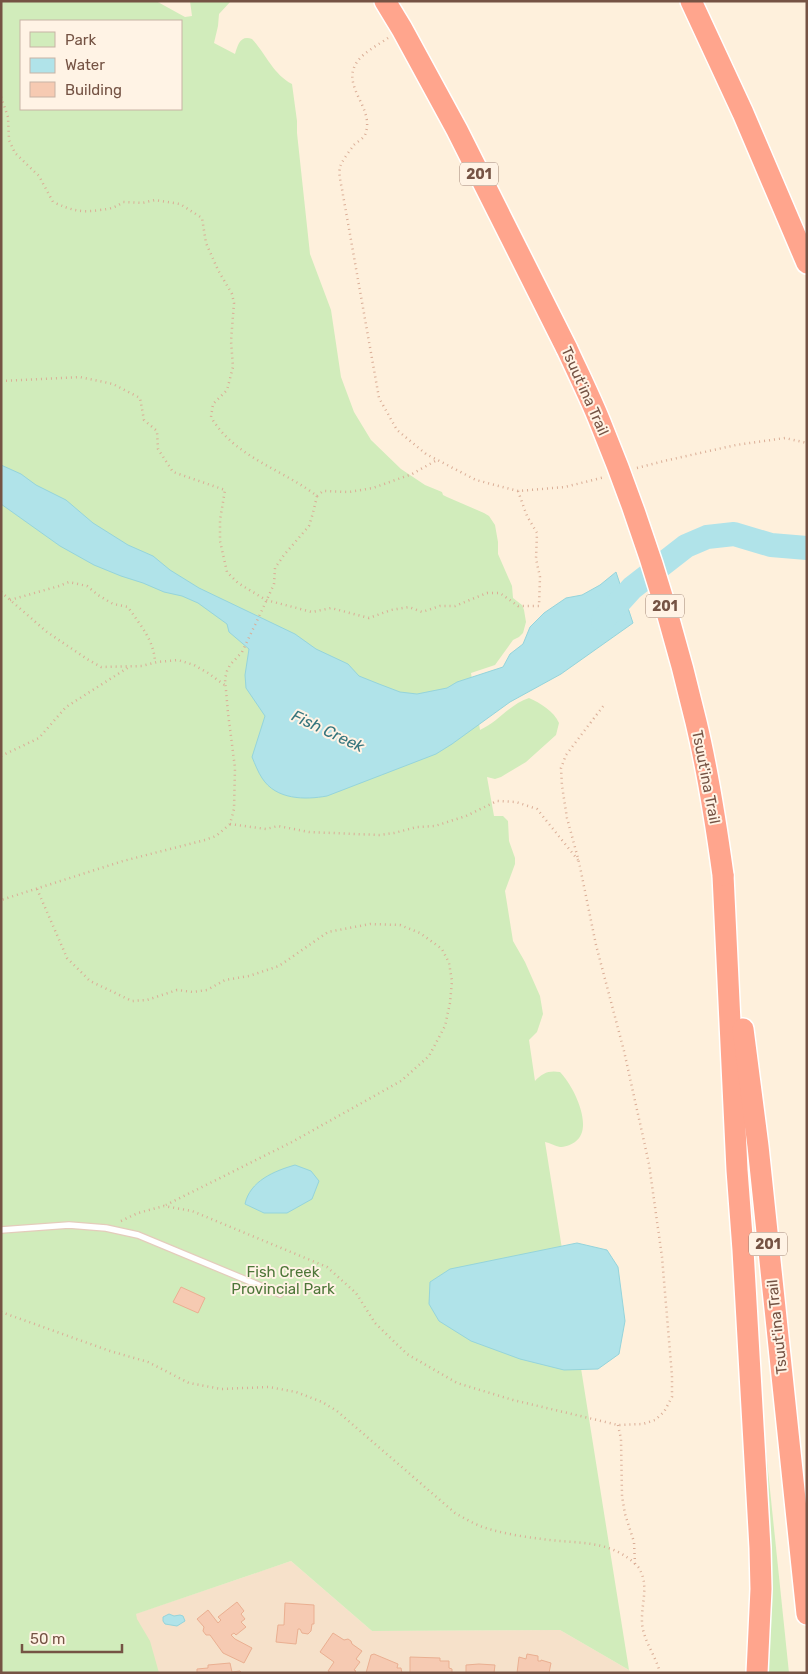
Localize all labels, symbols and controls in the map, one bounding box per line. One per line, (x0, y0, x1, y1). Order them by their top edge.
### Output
legend (20, 20, 182, 110)
text: Park (65, 31, 96, 49)
text: Water (65, 56, 105, 74)
text: Building (65, 81, 122, 99)
road number: 201 (460, 162, 498, 185)
street label: Tsuut'ina Trail (557, 344, 613, 438)
road number: 201 (646, 594, 684, 618)
water label: Fish Creek (289, 706, 368, 756)
street label: Tsuut'ina Trail (688, 729, 724, 825)
road number: 201 (749, 1232, 787, 1256)
park label: Fish Creek Provincial Park (231, 1263, 335, 1298)
street label: Tsuut'ina Trail (763, 1279, 791, 1375)
scale bar (22, 1622, 122, 1654)
text: 50 m (30, 1630, 65, 1648)

